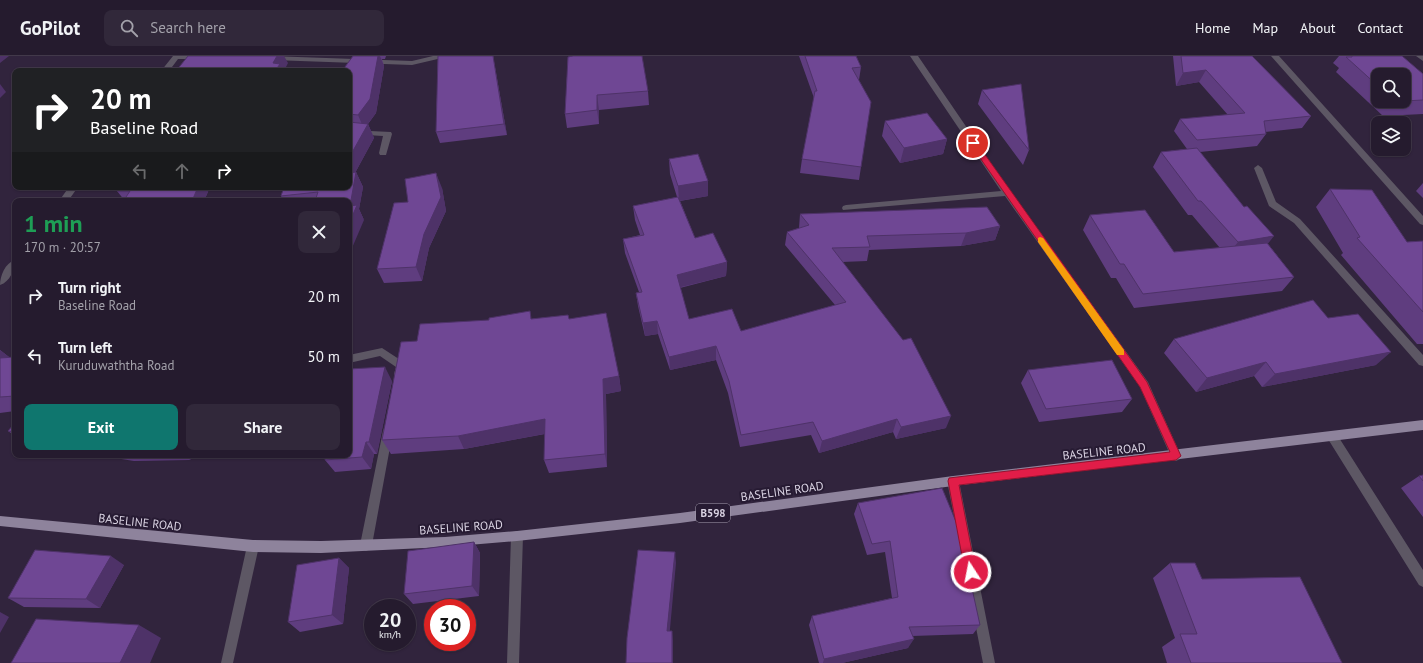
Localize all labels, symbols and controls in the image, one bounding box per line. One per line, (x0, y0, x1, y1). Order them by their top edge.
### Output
search box (104, 10, 384, 46)
text: GoPilot (20, 16, 80, 40)
icon: search (118, 17, 140, 39)
text: Search here (150, 18, 226, 37)
text: Home (1195, 19, 1230, 37)
text: Map (1252, 19, 1278, 37)
text: About (1300, 19, 1336, 37)
text: Contact (1358, 19, 1403, 37)
map controls (1371, 68, 1411, 156)
button: search (1371, 68, 1411, 108)
text: 20 m (90, 80, 151, 117)
icon: right (24, 84, 76, 136)
text: Baseline Road (90, 116, 198, 139)
button: layers (1371, 116, 1411, 156)
pin (956, 126, 990, 160)
icon: arrive (962, 132, 984, 154)
icon: left (129, 160, 151, 182)
icon: ahead (171, 160, 193, 182)
icon: right (213, 160, 235, 182)
text: 1 min (24, 208, 83, 239)
button: close (298, 211, 340, 253)
text: 170 m · 20:57 (24, 239, 101, 256)
text: Turn right (58, 278, 121, 297)
icon: right (24, 285, 46, 307)
text: 20 m (307, 287, 340, 306)
text: Baseline Road (58, 297, 136, 314)
text: Turn left (58, 338, 112, 357)
icon: left (24, 345, 46, 367)
text: 50 m (307, 347, 340, 366)
text: Kuruduwaththa Road (58, 357, 174, 374)
button: Exit (24, 404, 178, 450)
button: Share (186, 404, 340, 450)
street label: BASELINE ROAD (1062, 439, 1147, 463)
street label: BASELINE ROAD (740, 478, 825, 504)
road number: B598 (696, 504, 730, 522)
street label: BASELINE ROAD (98, 510, 183, 534)
street label: BASELINE ROAD (419, 517, 503, 537)
position arrow (950, 551, 992, 593)
speed limit sign: 30 (424, 599, 476, 651)
text: 20 (379, 607, 401, 633)
text: km/h (379, 628, 401, 641)

